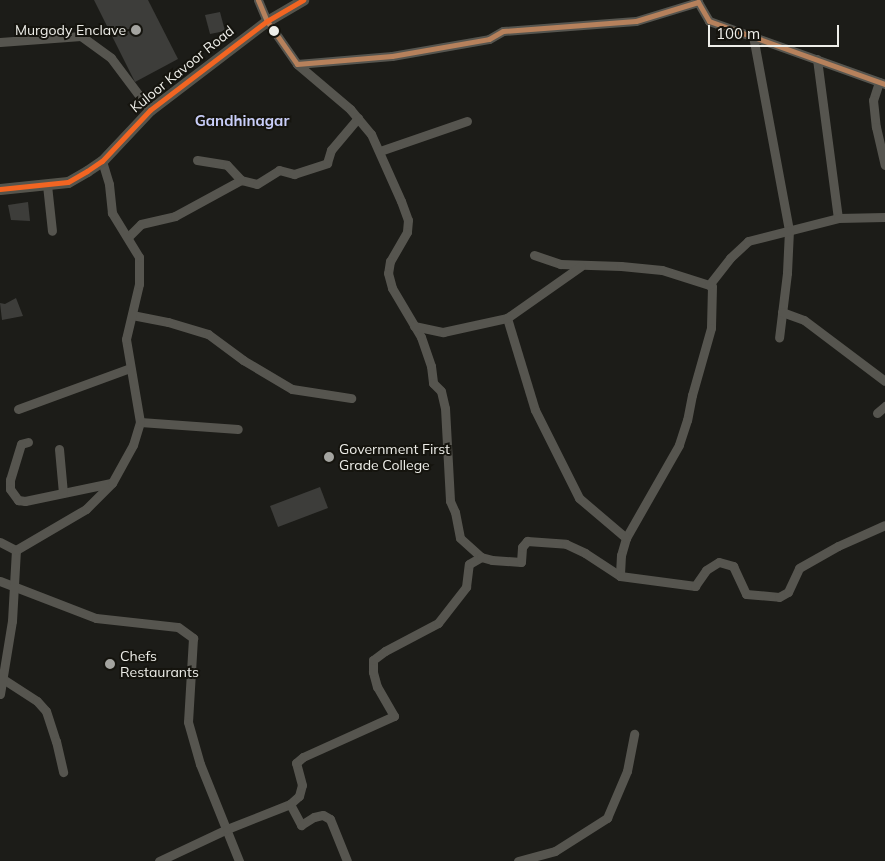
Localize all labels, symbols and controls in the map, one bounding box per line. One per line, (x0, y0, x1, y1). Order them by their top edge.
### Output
scale bar (710, 15, 841, 47)
place label: Murgody Enclave (15, 22, 126, 38)
street label: Kuloor Kavoor Road (127, 22, 237, 116)
marker: Murgody Enclave (130, 24, 142, 36)
text: 100 m (716, 24, 760, 43)
unlabelled marker (269, 26, 279, 36)
district label: Gandhinagar (195, 112, 289, 130)
place label: Government First Grade College (339, 441, 450, 474)
marker: Government First Grade College (323, 451, 335, 463)
place label: Chefs Restaurants (120, 648, 199, 680)
marker: Chefs Restaurants (104, 658, 116, 670)

